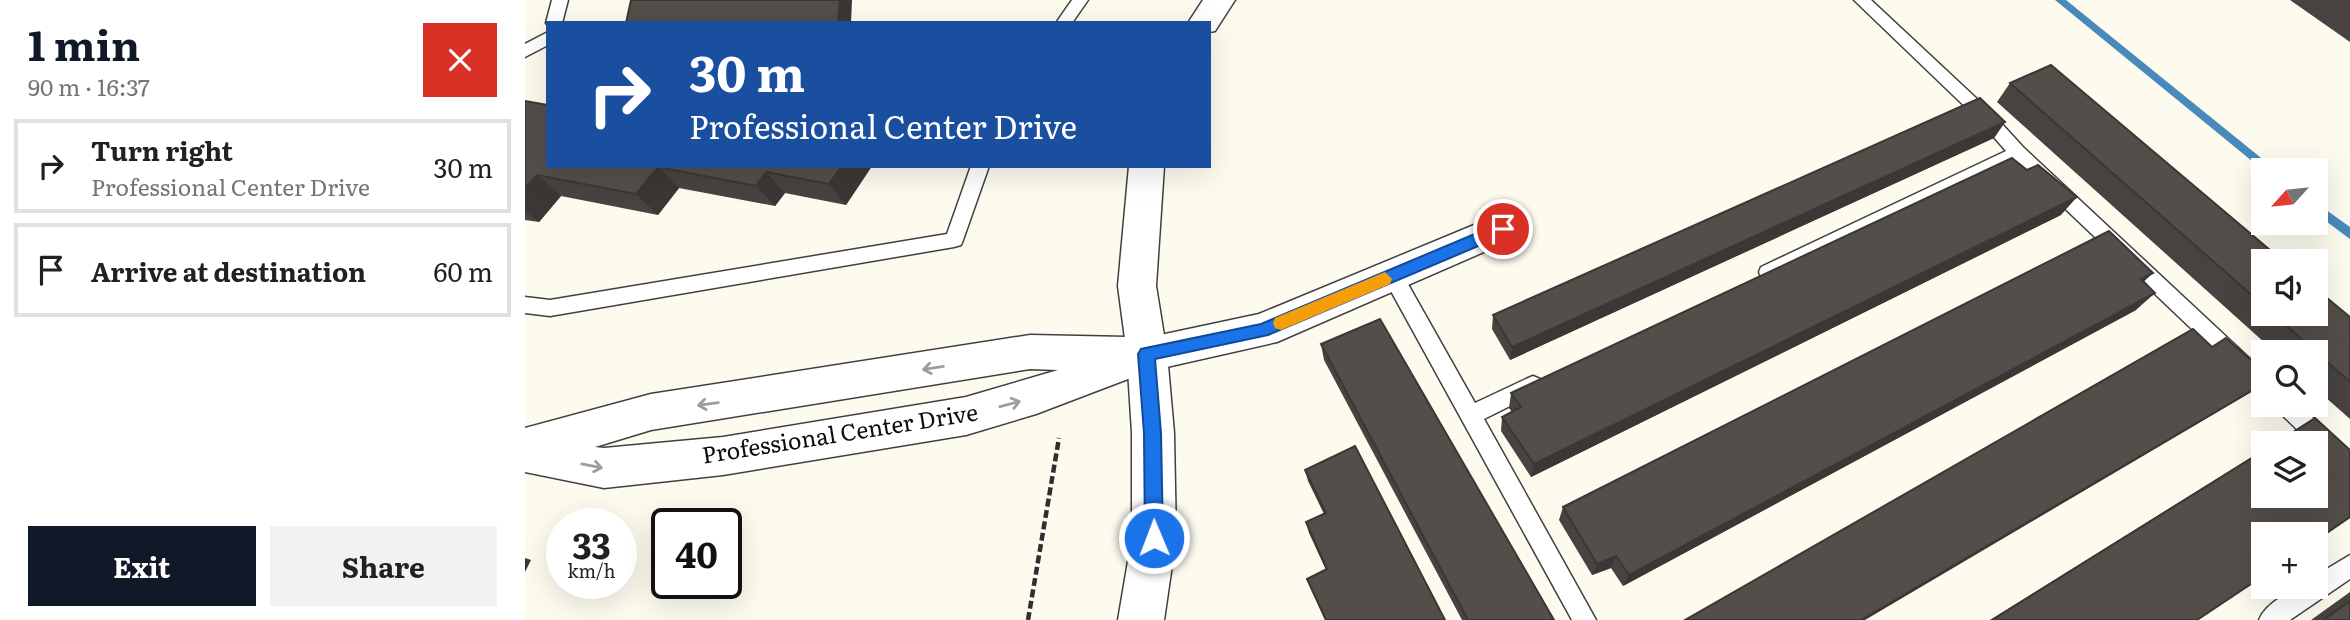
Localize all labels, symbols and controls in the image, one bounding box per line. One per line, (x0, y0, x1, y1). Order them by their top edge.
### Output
text: 1 min (28, 12, 140, 74)
button: close (423, 23, 497, 97)
text: 30 m (689, 34, 805, 107)
icon: right (574, 49, 665, 140)
text: 90 m · 16:37 (28, 69, 150, 103)
text: Professional Center Drive (689, 101, 1077, 149)
text: Turn right (91, 130, 233, 169)
icon: right (32, 147, 70, 185)
text: 30 m (433, 147, 493, 186)
north arrow (2251, 158, 2327, 234)
map controls (2251, 158, 2328, 599)
text: Professional Center Drive (91, 169, 370, 203)
pin (1473, 199, 1533, 259)
icon: arrive (1484, 210, 1522, 248)
button: sound (2251, 249, 2328, 326)
icon: arrive (32, 251, 70, 289)
text: Arrive at destination (91, 251, 366, 290)
text: 60 m (434, 251, 493, 290)
button: search (2251, 340, 2328, 417)
one-way arrow (922, 362, 945, 375)
street label: Professional Center Drive (699, 393, 980, 471)
one-way arrow (999, 396, 1021, 409)
one-way arrow (697, 397, 720, 410)
button: layers (2251, 431, 2328, 508)
one-way arrow (580, 459, 603, 473)
position arrow (1117, 501, 1191, 575)
speed limit sign: 40 (651, 508, 742, 599)
text: 33 (572, 518, 611, 570)
button: + (2251, 522, 2328, 599)
button: Exit (28, 526, 256, 606)
button: Share (270, 526, 497, 606)
text: km/h (568, 557, 615, 584)

